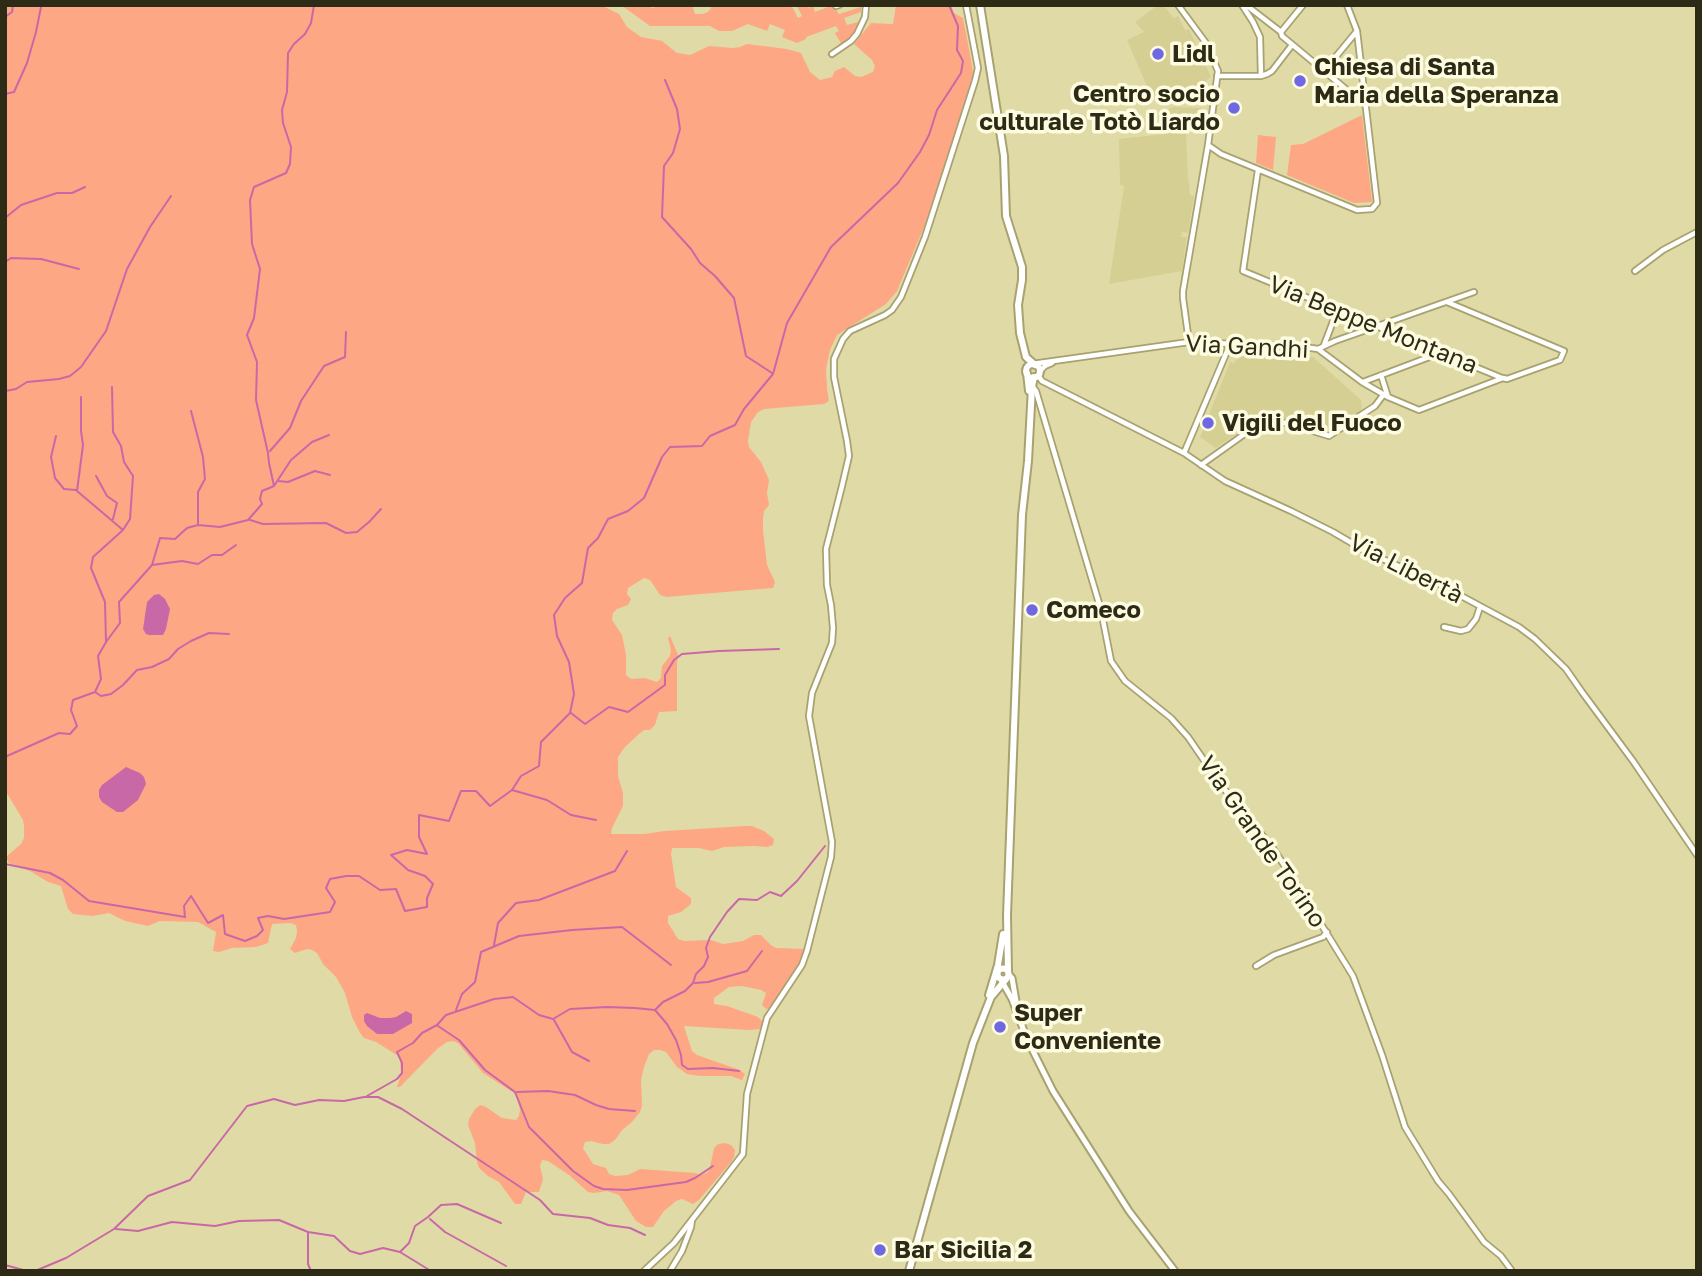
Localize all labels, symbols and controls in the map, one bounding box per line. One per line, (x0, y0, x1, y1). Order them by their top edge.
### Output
place label: Lidl (1172, 40, 1215, 68)
marker: Lidl (1150, 46, 1166, 62)
place label: Chiesa di Santa Maria della Speranza (1314, 53, 1559, 109)
marker: Chiesa di Santa Maria della Speranza (1292, 73, 1308, 89)
place label: Centro socio culturale Totò Liardo (979, 80, 1220, 136)
marker: Centro socio culturale Totò Liardo (1226, 100, 1242, 116)
street label: Via Beppe Montana (1264, 270, 1482, 380)
street label: Via Gandhi (1185, 329, 1309, 365)
place label: Vigili del Fuoco (1222, 409, 1402, 437)
marker: Vigili del Fuoco (1200, 415, 1216, 431)
street label: Via Libertà (1344, 528, 1468, 610)
place label: Comeco (1046, 596, 1141, 624)
marker: Comeco (1024, 602, 1040, 618)
street label: Via Grande Torino (1192, 751, 1332, 933)
place label: Super Conveniente (1014, 999, 1161, 1055)
marker: Super Conveniente (992, 1019, 1008, 1035)
place label: Bar Sicilia 2 (894, 1236, 1032, 1264)
marker: Bar Sicilia 2 (872, 1242, 888, 1258)

